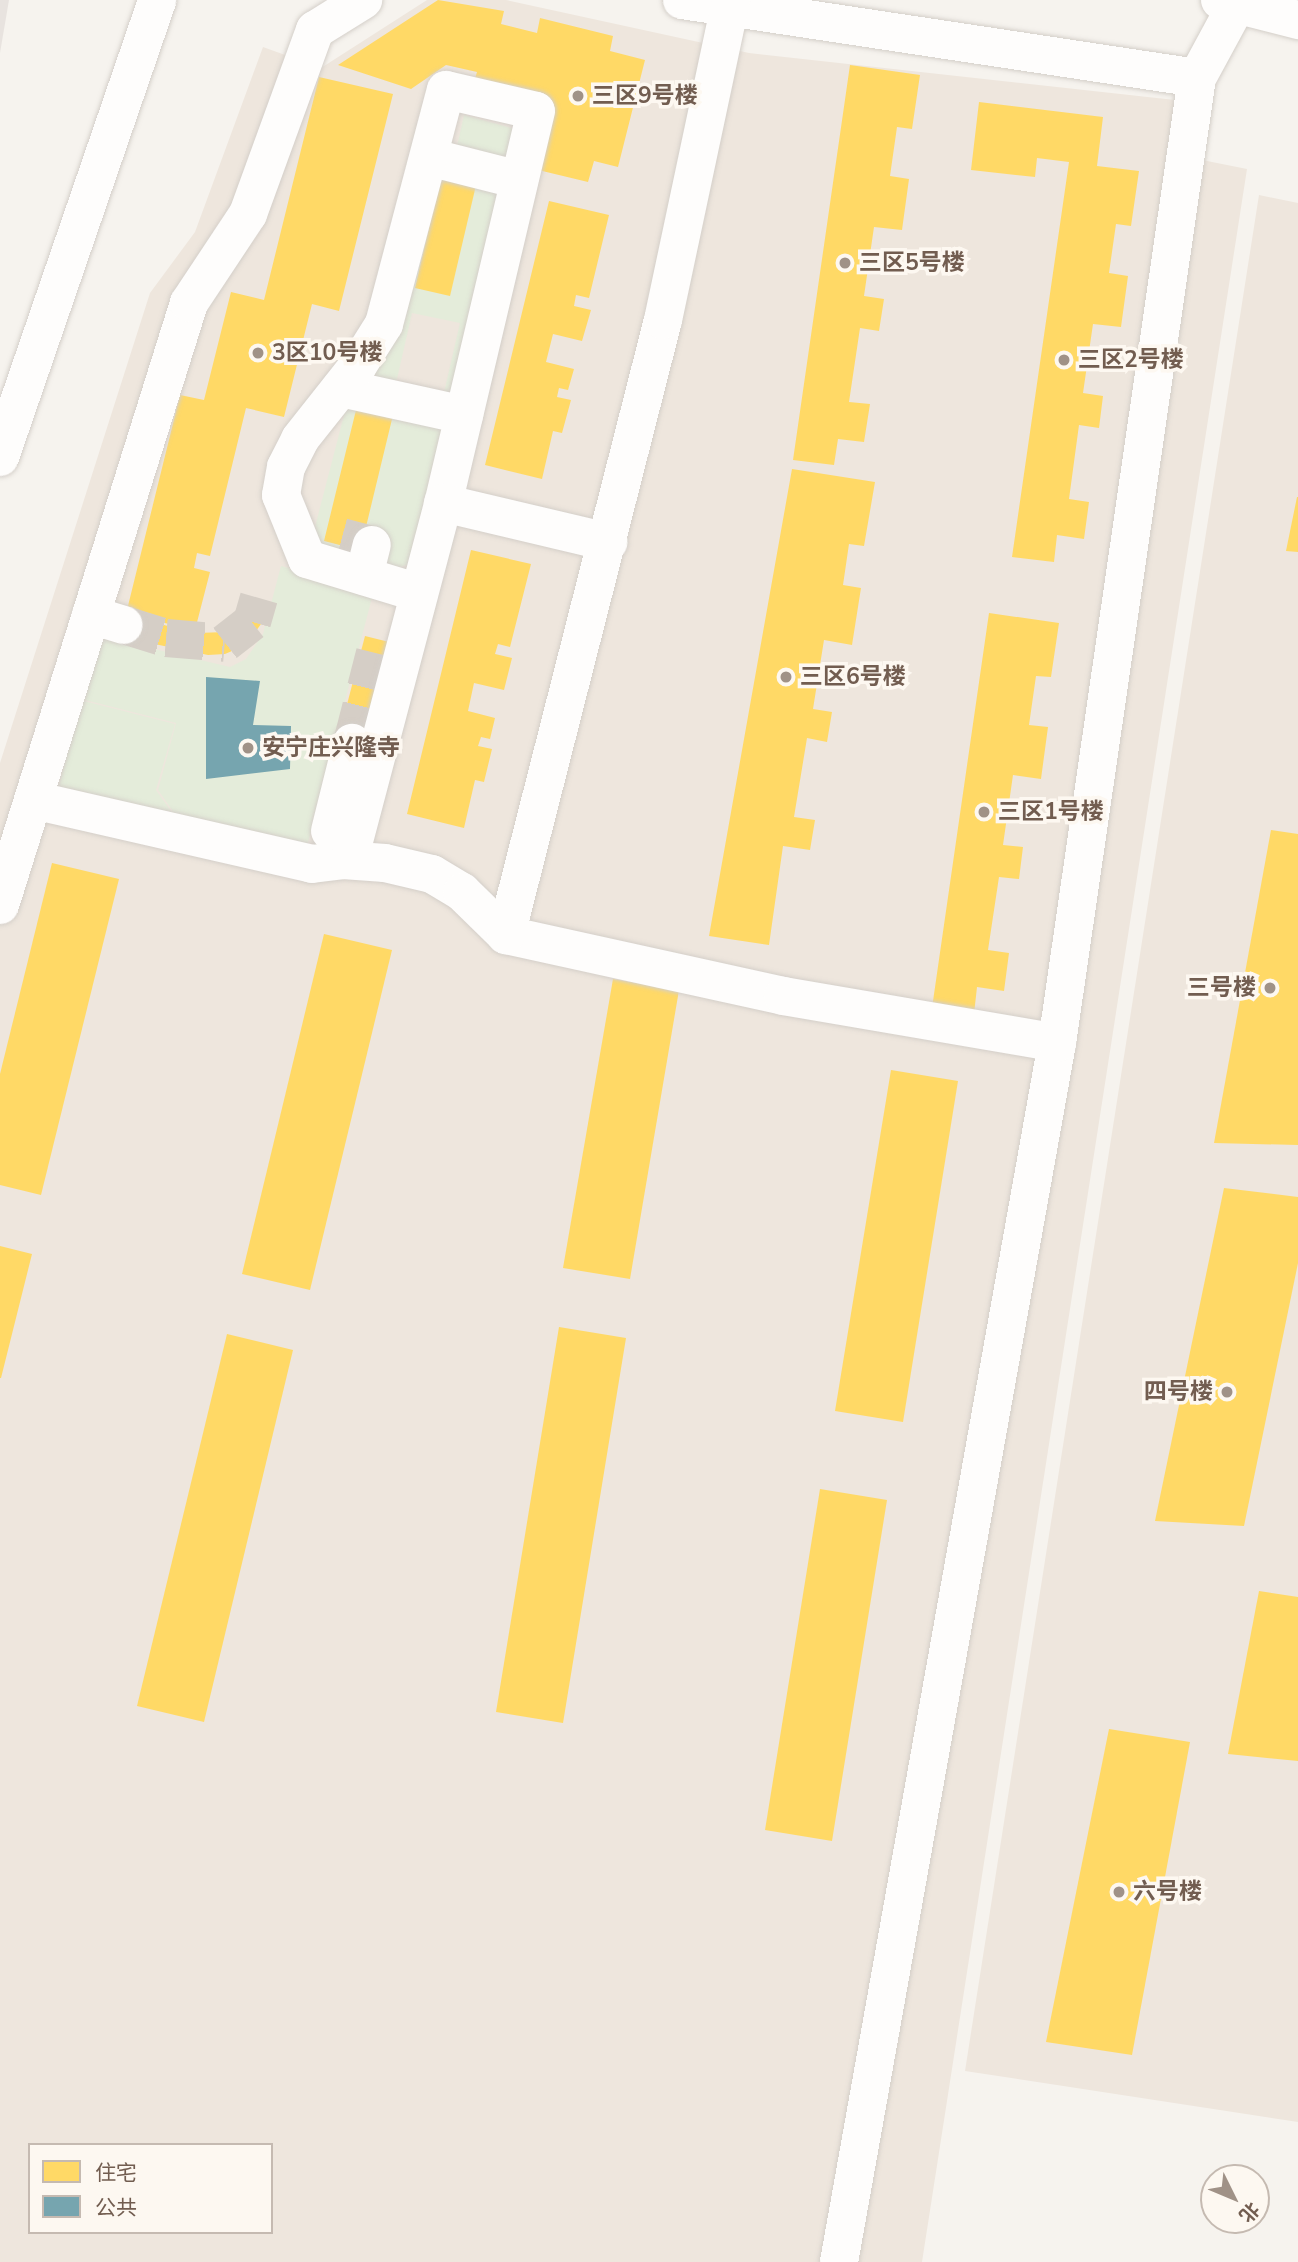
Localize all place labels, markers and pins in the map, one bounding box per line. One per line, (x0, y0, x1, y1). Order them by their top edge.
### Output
place label: 三区9号楼 (592, 82, 698, 110)
marker: 三区9号楼 (570, 88, 586, 104)
place label: 三区5号楼 (859, 249, 965, 277)
marker: 三区5号楼 (837, 255, 853, 271)
place label: 3区10号楼 (272, 339, 382, 367)
marker: 3区10号楼 (250, 345, 266, 361)
place label: 三区2号楼 (1078, 346, 1184, 374)
marker: 三区2号楼 (1056, 352, 1072, 368)
place label: 三区6号楼 (800, 663, 906, 691)
marker: 三区6号楼 (778, 669, 794, 685)
place label: 安宁庄兴隆寺 (262, 734, 400, 762)
marker: 安宁庄兴隆寺 (240, 740, 256, 756)
place label: 三区1号楼 (998, 798, 1104, 826)
marker: 三区1号楼 (976, 804, 992, 820)
place label: 三号楼 (1187, 974, 1256, 1002)
marker: 三号楼 (1262, 980, 1278, 996)
place label: 四号楼 (1144, 1378, 1213, 1406)
marker: 四号楼 (1219, 1384, 1235, 1400)
place label: 六号楼 (1133, 1878, 1202, 1906)
marker: 六号楼 (1111, 1884, 1127, 1900)

